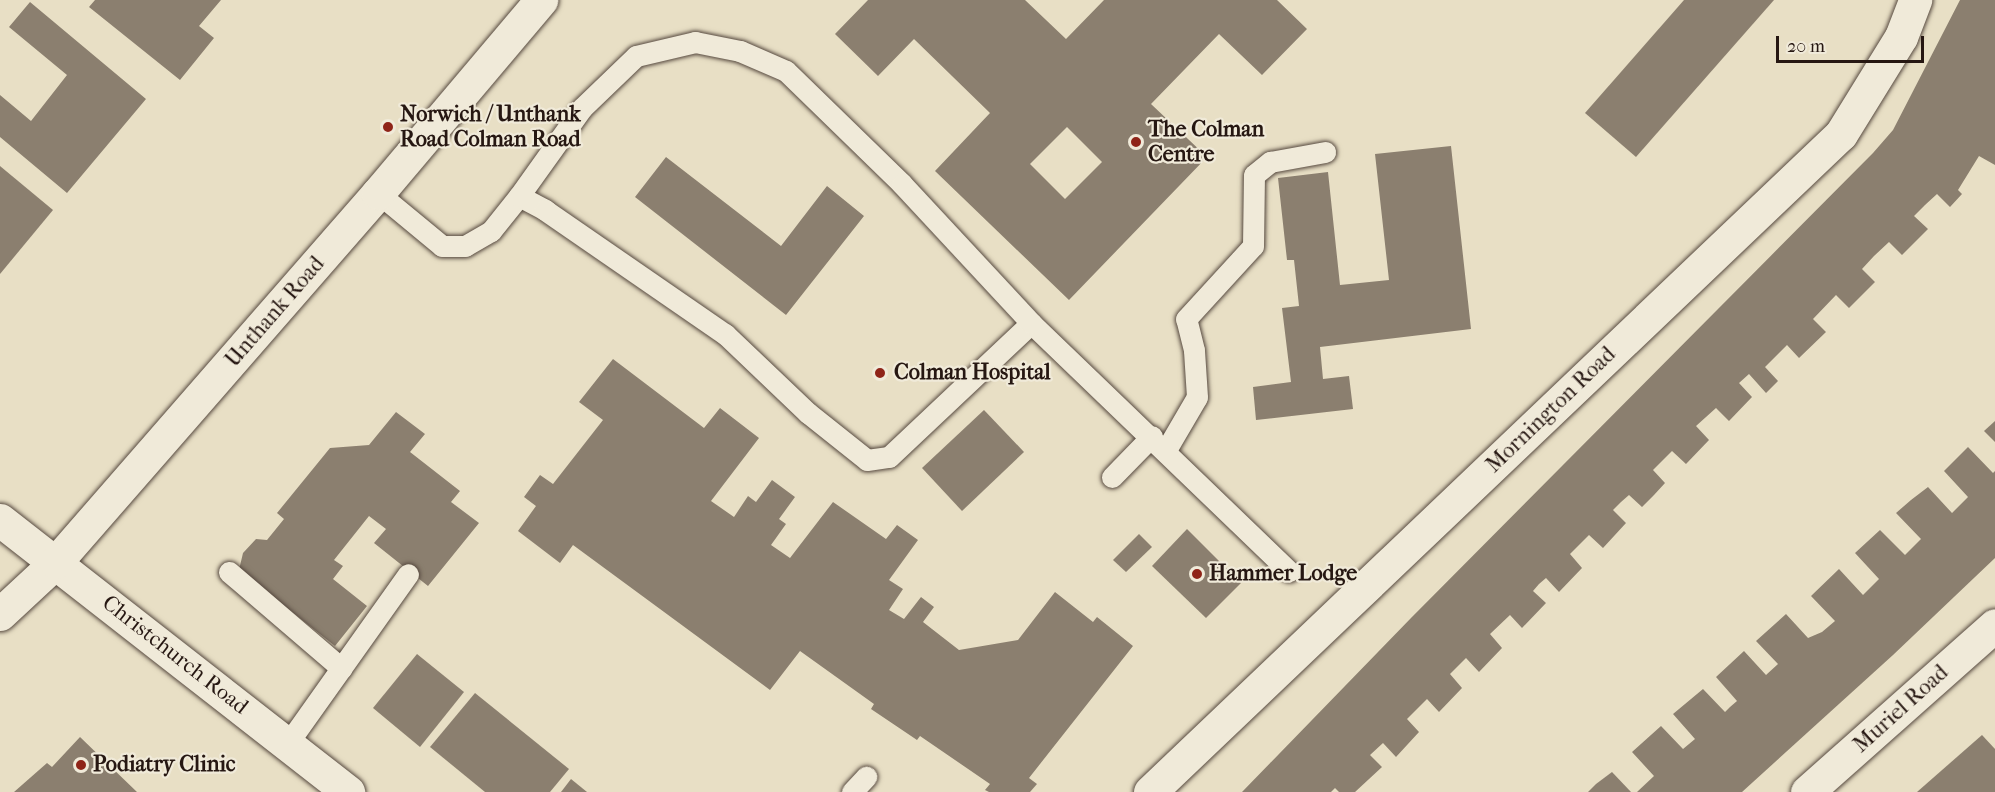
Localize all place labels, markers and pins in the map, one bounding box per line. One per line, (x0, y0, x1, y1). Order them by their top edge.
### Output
place label: Norwich / Unthank Road Colman Road (400, 101, 581, 152)
place label: The Colman Centre (1148, 116, 1264, 168)
marker: Norwich / Unthank Road Colman Road (381, 120, 395, 134)
marker: The Colman Centre (1129, 135, 1143, 149)
place label: Colman Hospital (894, 360, 1051, 386)
marker: Colman Hospital (871, 364, 889, 382)
place label: Hammer Lodge (1209, 561, 1357, 587)
marker: Hammer Lodge (1190, 567, 1204, 581)
place label: Podiatry Clinic (93, 752, 235, 778)
marker: Podiatry Clinic (74, 758, 88, 772)

